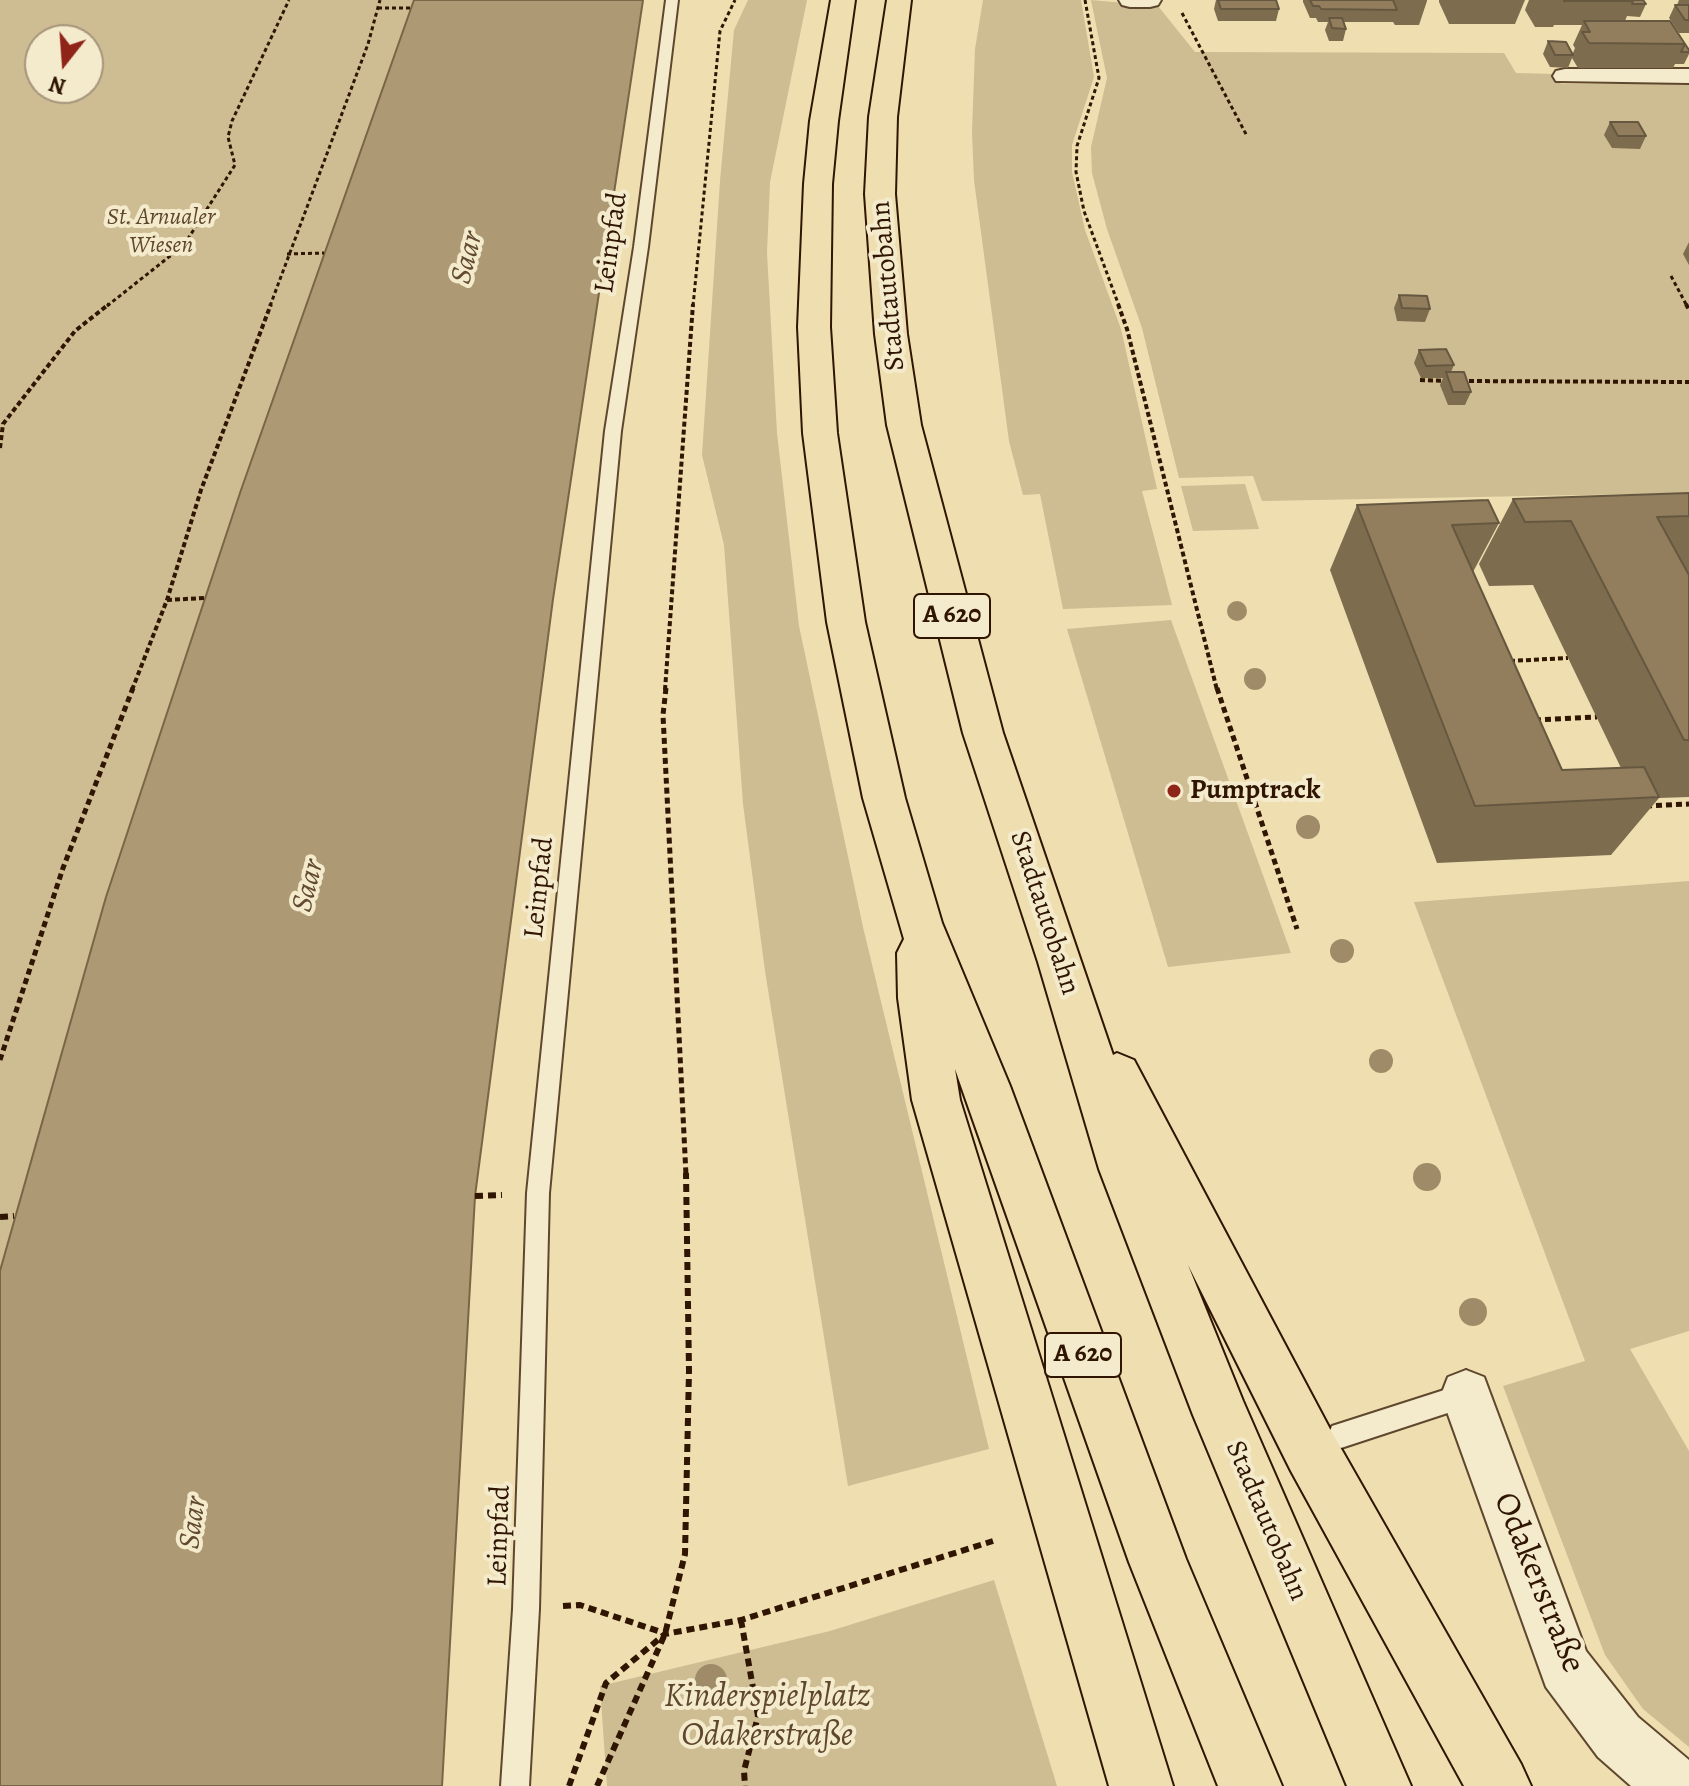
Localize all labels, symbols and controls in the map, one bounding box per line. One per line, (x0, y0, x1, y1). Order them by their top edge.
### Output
north arrow (24, 24, 104, 104)
text: N (46, 68, 70, 102)
street label: Leinpfad (588, 190, 636, 296)
street label: Stadtautobahn (865, 200, 913, 372)
park label: St. Arnualer Wiesen (107, 204, 215, 260)
water label: Saar (444, 228, 492, 288)
road number: A 620 (914, 594, 990, 638)
place label: Pumptrack (1190, 774, 1320, 808)
marker: Pumptrack (1165, 782, 1183, 800)
street label: Stadtautobahn (1002, 827, 1086, 999)
street label: Leinpfad (518, 836, 562, 940)
water label: Saar (285, 856, 333, 916)
road number: A 620 (1045, 1333, 1121, 1377)
street label: Stadtautobahn (1217, 1436, 1315, 1606)
street label: Leinpfad (481, 1485, 519, 1587)
street label: Odakerstraße (1483, 1487, 1593, 1679)
water label: Saar (173, 1494, 215, 1552)
park label: Kinderspielplatz Odakerstraße (664, 1678, 870, 1758)

